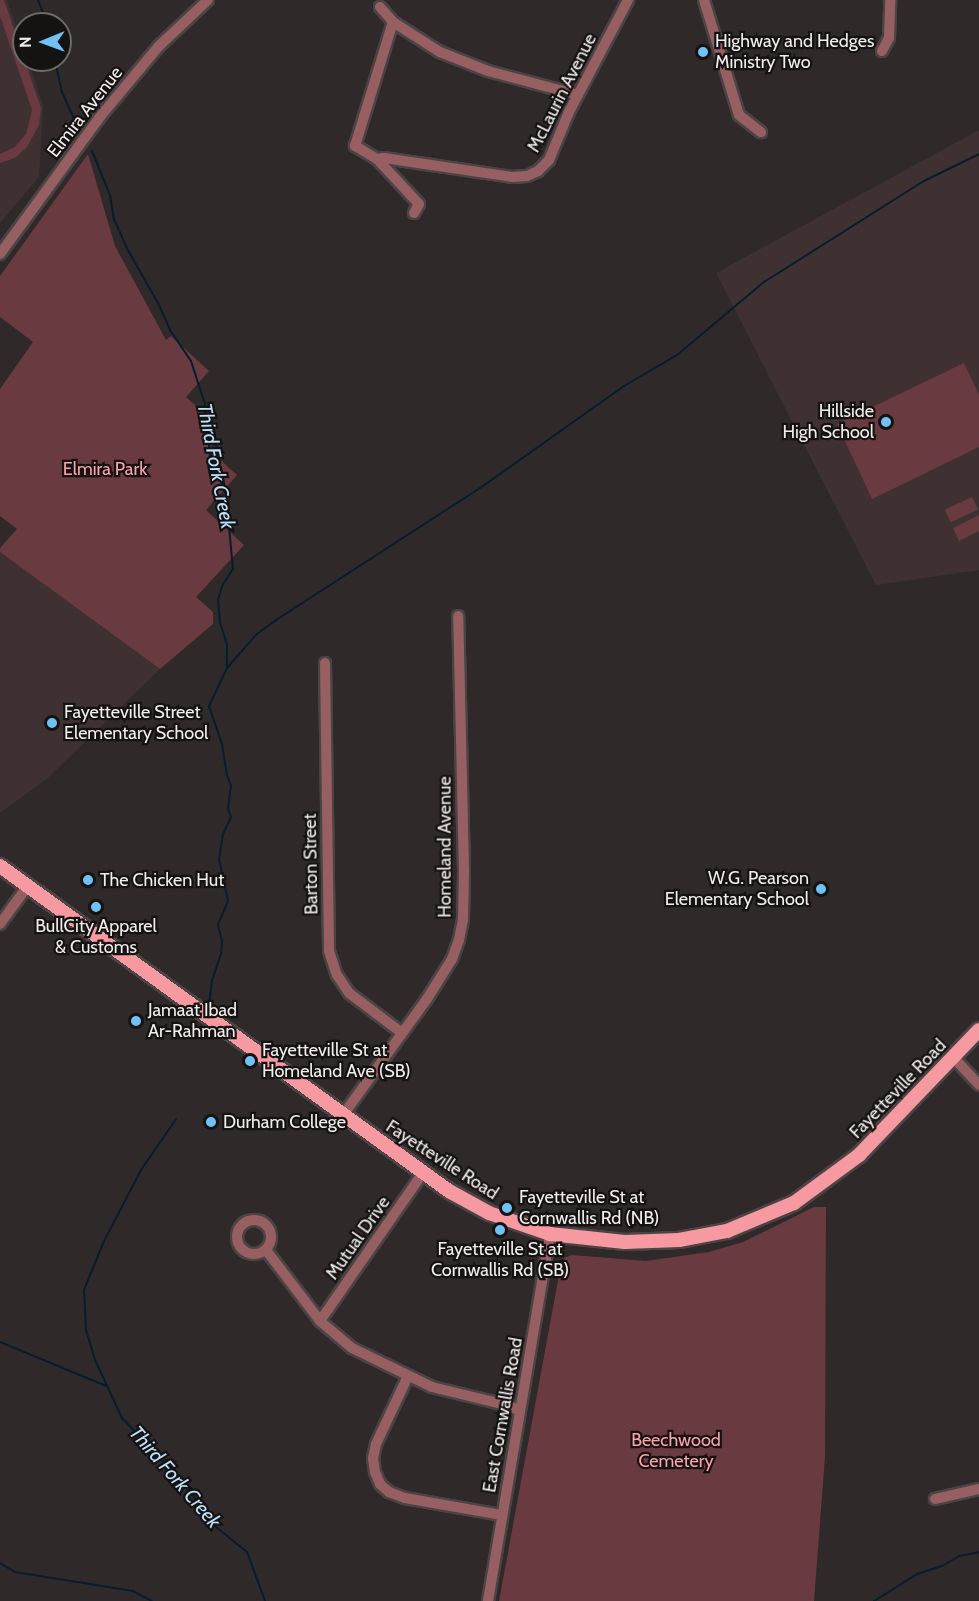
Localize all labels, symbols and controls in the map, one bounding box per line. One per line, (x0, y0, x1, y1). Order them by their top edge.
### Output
north arrow (12, 12, 72, 72)
street label: McLaurin Avenue (523, 30, 601, 156)
place label: Highway and Hedges Ministry Two (715, 31, 874, 74)
text: N (16, 36, 35, 48)
marker: Highway and Hedges Ministry Two (696, 45, 710, 59)
street label: Elmira Avenue (43, 62, 127, 162)
water label: Third Fork Creek (192, 401, 240, 531)
place label: Hillside High School (782, 401, 874, 444)
marker: Hillside High School (879, 415, 893, 429)
park label: Elmira Park (63, 458, 147, 480)
place label: Fayetteville Street Elementary School (64, 702, 208, 744)
marker: Fayetteville Street Elementary School (45, 716, 59, 730)
street label: Homeland Avenue (434, 776, 456, 918)
street label: Barton Street (299, 813, 323, 915)
place label: W.G. Pearson Elementary School (665, 868, 809, 910)
place label: The Chicken Hut (100, 869, 224, 891)
marker: The Chicken Hut (81, 873, 95, 887)
marker: W.G. Pearson Elementary School (814, 882, 828, 896)
marker: BullCity Apparel & Customs (89, 900, 103, 914)
place label: BullCity Apparel & Customs (35, 916, 157, 958)
place label: Jamaat Ibad Ar-Rahman (148, 1000, 237, 1042)
marker: Jamaat Ibad Ar-Rahman (129, 1014, 143, 1028)
street label: Fayetteville Road (845, 1035, 951, 1143)
place label: Fayetteville St at Homeland Ave (SB) (262, 1040, 411, 1082)
marker: Fayetteville St at Homeland Ave (SB) (243, 1054, 257, 1068)
place label: Durham College (223, 1111, 346, 1133)
marker: Durham College (204, 1115, 218, 1129)
street label: Fayetteville Road (382, 1116, 502, 1204)
place label: Fayetteville St at Cornwallis Rd (NB) (519, 1187, 659, 1230)
street label: Mutual Drive (321, 1192, 395, 1284)
marker: Fayetteville St at Cornwallis Rd (NB) (500, 1201, 514, 1215)
marker: Fayetteville St at Cornwallis Rd (SB) (493, 1223, 507, 1237)
place label: Fayetteville St at Cornwallis Rd (SB) (431, 1239, 569, 1282)
street label: East Cornwallis Road (479, 1336, 527, 1494)
water label: Third Fork Creek (124, 1421, 226, 1533)
park label: Beechwood Cemetery (631, 1430, 721, 1472)

